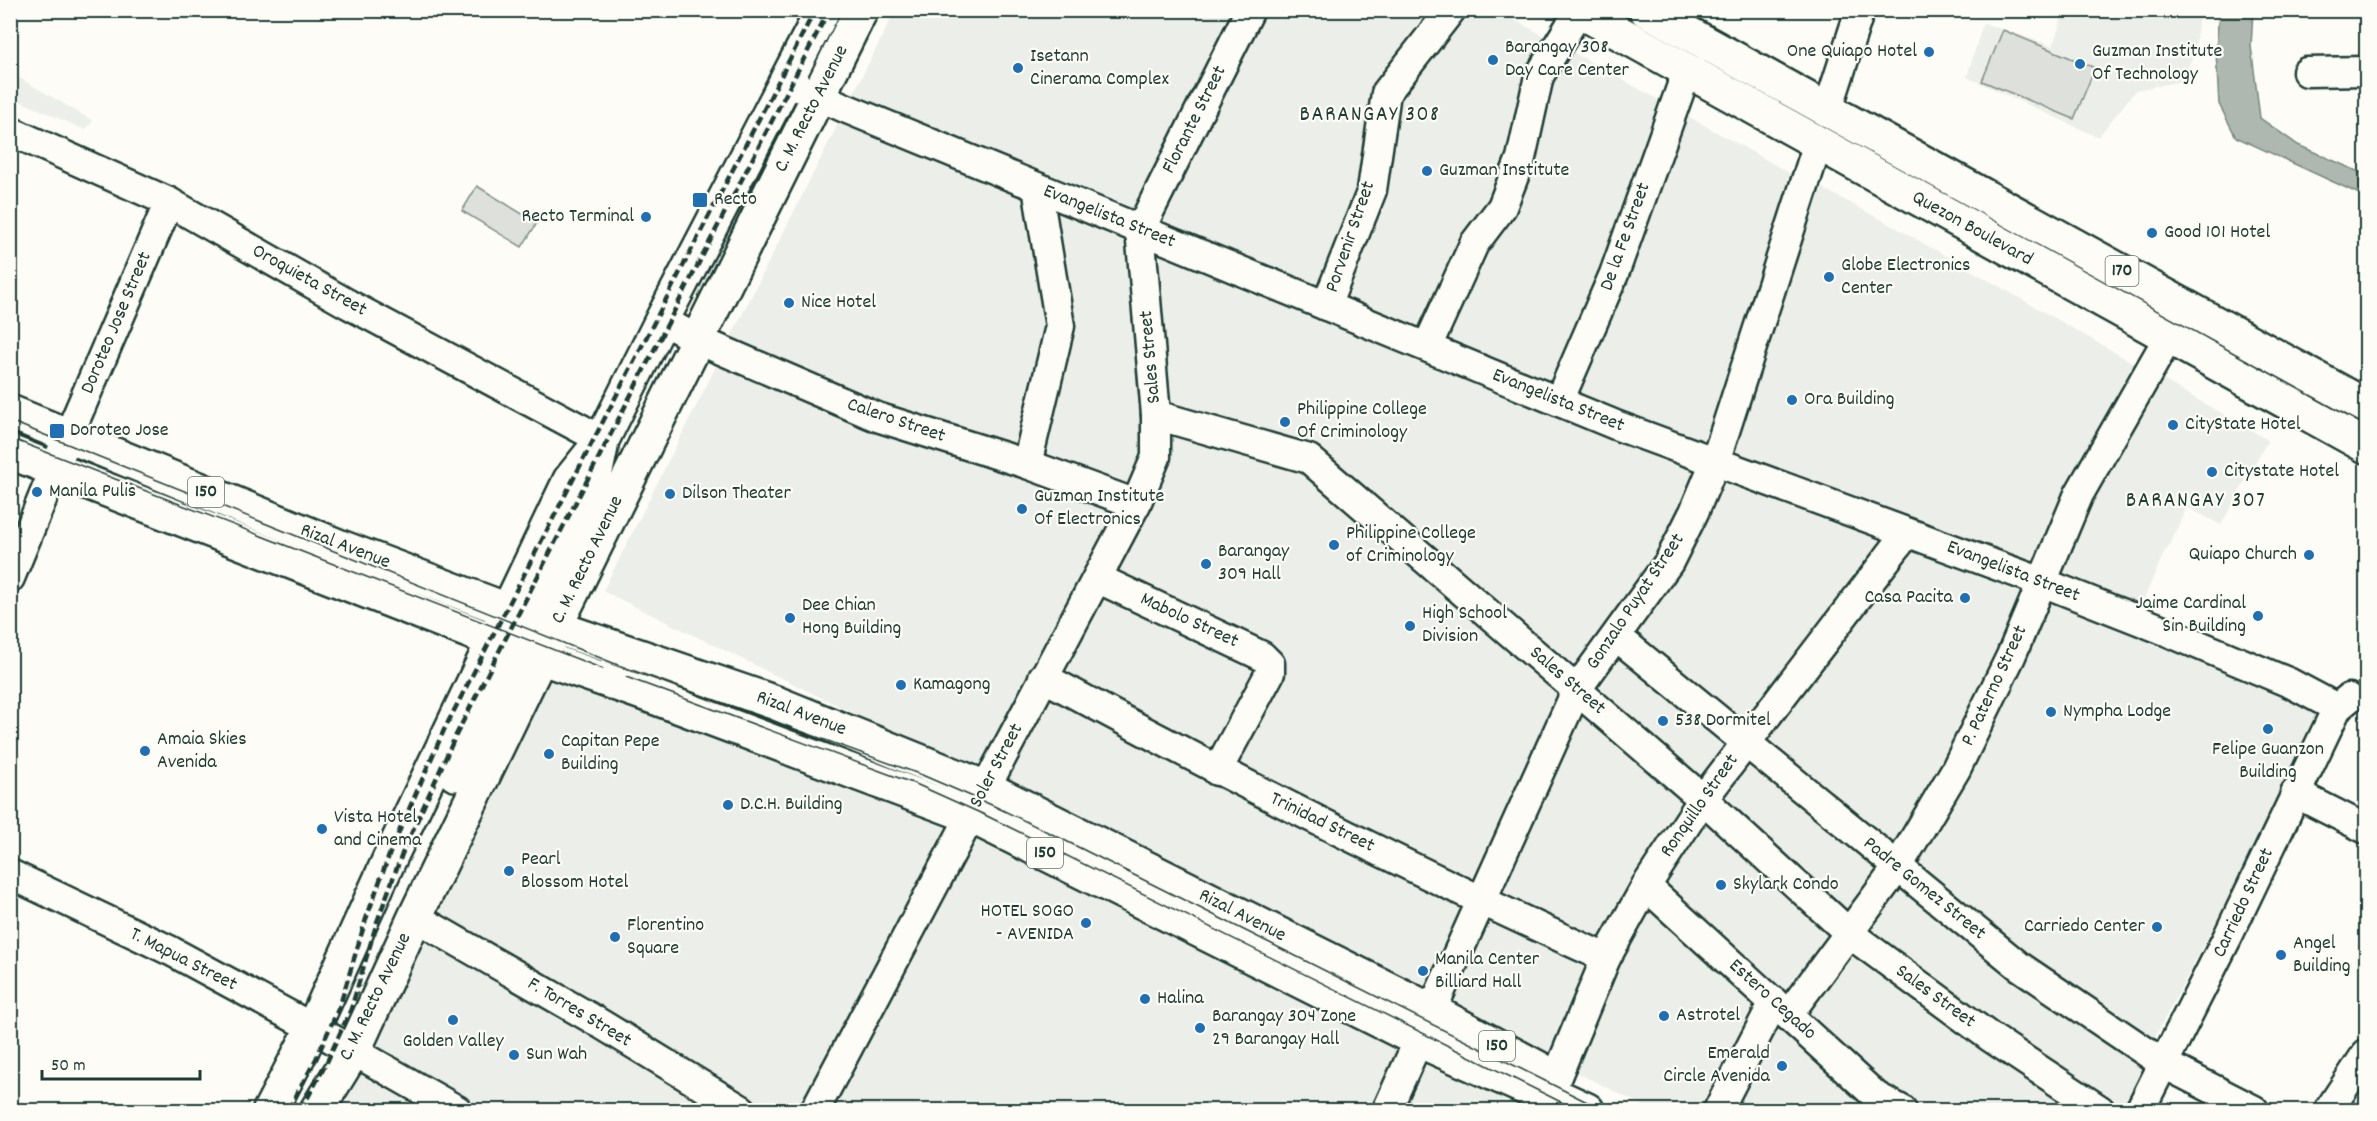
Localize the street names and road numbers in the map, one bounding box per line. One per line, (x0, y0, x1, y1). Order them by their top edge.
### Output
street label: C. M. Recto Avenue (768, 40, 856, 178)
street label: Florante Street (1156, 61, 1234, 179)
street label: Evangelista Street (1039, 178, 1179, 256)
street label: Porvenir Street (1319, 178, 1383, 296)
street label: De la Fe Street (1593, 179, 1659, 295)
street label: Quezon Boulevard (1906, 184, 2038, 274)
street label: Oroquieta Street (246, 238, 372, 324)
street label: Doroteo Jose Street (74, 248, 160, 398)
road number: 170 (2106, 256, 2138, 286)
street label: Sales Street (1133, 309, 1169, 405)
street label: Evangelista Street (1488, 362, 1628, 440)
street label: Calero Street (843, 391, 949, 451)
road number: 150 (188, 477, 224, 507)
street label: C. M. Recto Avenue (545, 491, 631, 629)
street label: Rizal Avenue (296, 517, 394, 577)
street label: Gonzalo Puyat Street (1580, 528, 1692, 676)
street label: Evangelista Street (1942, 534, 2084, 610)
street label: Mabolo Street (1135, 586, 1243, 656)
street label: P. Paterno Street (1955, 621, 2035, 751)
street label: Sales Street (1523, 640, 1611, 722)
street label: Rizal Avenue (752, 684, 850, 744)
street label: Soler Street (963, 719, 1031, 813)
street label: Ronquillo Street (1654, 749, 1746, 863)
street label: Trinidad Street (1265, 786, 1379, 860)
street label: Padre Gomez Street (1857, 831, 1991, 947)
road number: 150 (1027, 838, 1063, 868)
street label: Carriedo Street (2206, 844, 2282, 962)
street label: Rizal Avenue (1194, 882, 1291, 950)
street label: T. Mapua Street (124, 921, 242, 999)
street label: C. M. Recto Avenue (333, 928, 419, 1066)
street label: Estero Cegado (1722, 953, 1822, 1047)
street label: Sales Street (1889, 958, 1981, 1036)
street label: F. Torres Street (522, 971, 636, 1055)
road number: 150 (1479, 1031, 1515, 1061)

